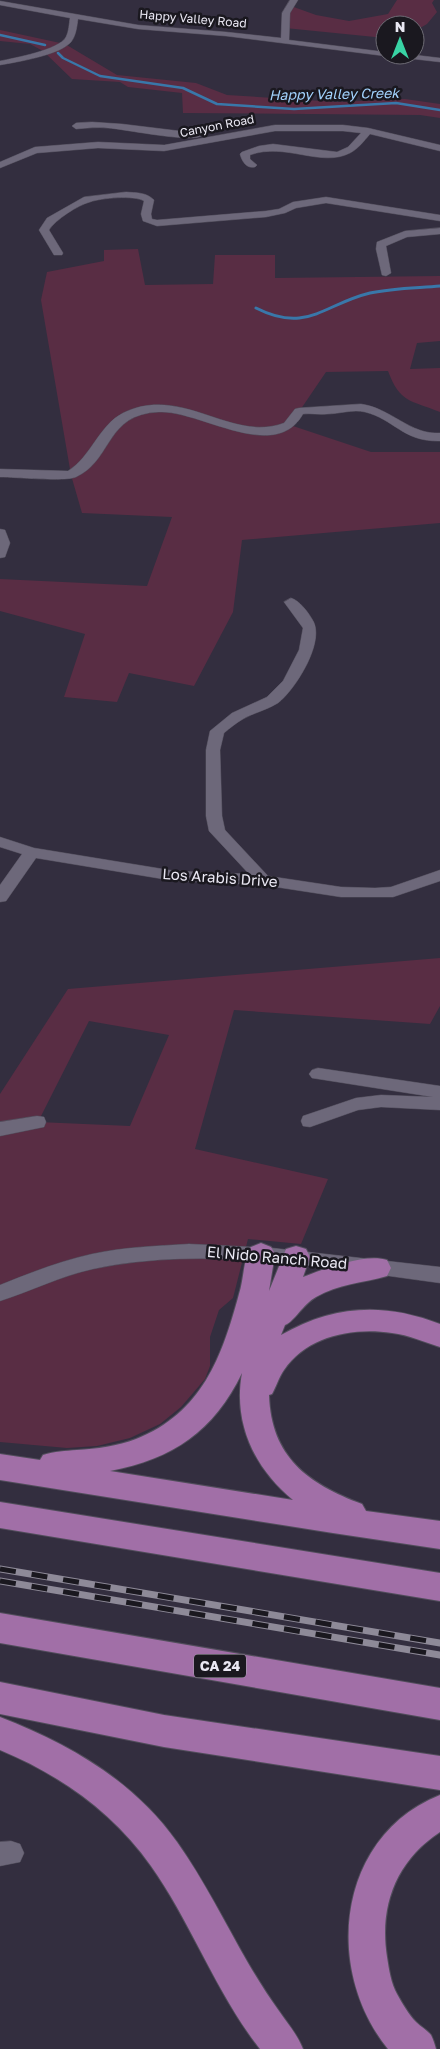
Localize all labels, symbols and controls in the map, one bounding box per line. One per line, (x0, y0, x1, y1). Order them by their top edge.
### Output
street label: Happy Valley Road (139, 6, 247, 31)
north arrow (375, 15, 425, 65)
text: N (395, 18, 405, 35)
water label: Happy Valley Creek (269, 84, 401, 103)
street label: Canyon Road (178, 111, 255, 140)
street label: Los Arabis Drive (162, 864, 279, 890)
street label: El Nido Ranch Road (206, 1242, 348, 1272)
road number: CA 24 (194, 1654, 246, 1678)

